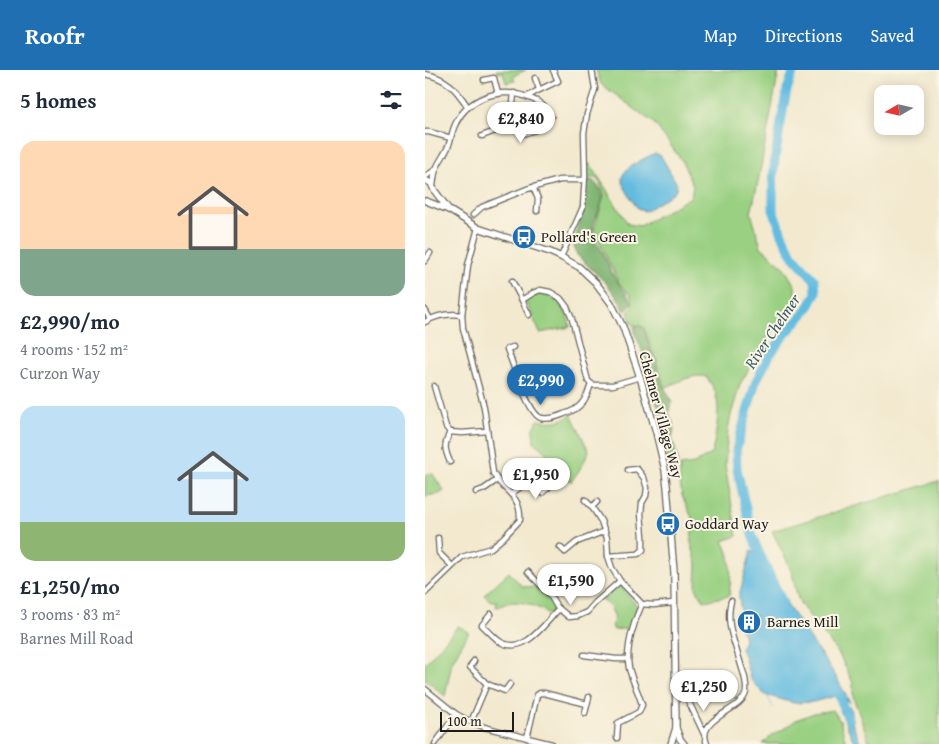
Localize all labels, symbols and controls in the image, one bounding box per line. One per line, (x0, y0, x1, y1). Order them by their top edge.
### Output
text: Roofr (25, 18, 85, 53)
text: Map (704, 22, 737, 49)
text: Directions (765, 22, 842, 49)
text: Saved (870, 22, 914, 49)
text: 5 homes (20, 85, 96, 116)
north arrow (874, 85, 924, 135)
map controls (874, 85, 924, 135)
icon: filters (377, 86, 405, 114)
pin: £2,840 (480, 102, 562, 144)
text: £2,840 (498, 106, 544, 130)
icon: home (168, 173, 258, 263)
bus stop icon: Pollard's Green (511, 224, 537, 250)
place label: Pollard's Green (541, 226, 637, 247)
water label: River Chelmer (737, 288, 807, 374)
text: £2,990/mo (20, 306, 120, 337)
text: 4 rooms · 152 m² (20, 337, 128, 361)
street label: Chelmer Village Way (634, 349, 689, 481)
text: Curzon Way (20, 361, 100, 385)
pin: £2,990 (500, 364, 582, 406)
text: £2,990 (518, 368, 564, 392)
icon: home (168, 438, 258, 528)
pin: £1,950 (495, 458, 577, 500)
text: £1,950 (513, 462, 559, 486)
bus stop icon: Goddard Way (655, 511, 681, 537)
place label: Goddard Way (685, 513, 769, 534)
pin: £1,590 (530, 564, 612, 606)
text: £1,590 (548, 568, 594, 592)
text: £1,250/mo (20, 571, 120, 602)
text: 3 rooms · 83 m² (20, 602, 120, 626)
building icon: Barnes Mill (736, 609, 762, 635)
place label: Barnes Mill (767, 611, 838, 632)
text: Barnes Mill Road (20, 626, 133, 650)
pin: £1,250 (663, 670, 745, 712)
text: £1,250 (681, 674, 727, 698)
scale bar (440, 709, 514, 732)
text: 100 m (447, 711, 482, 731)

